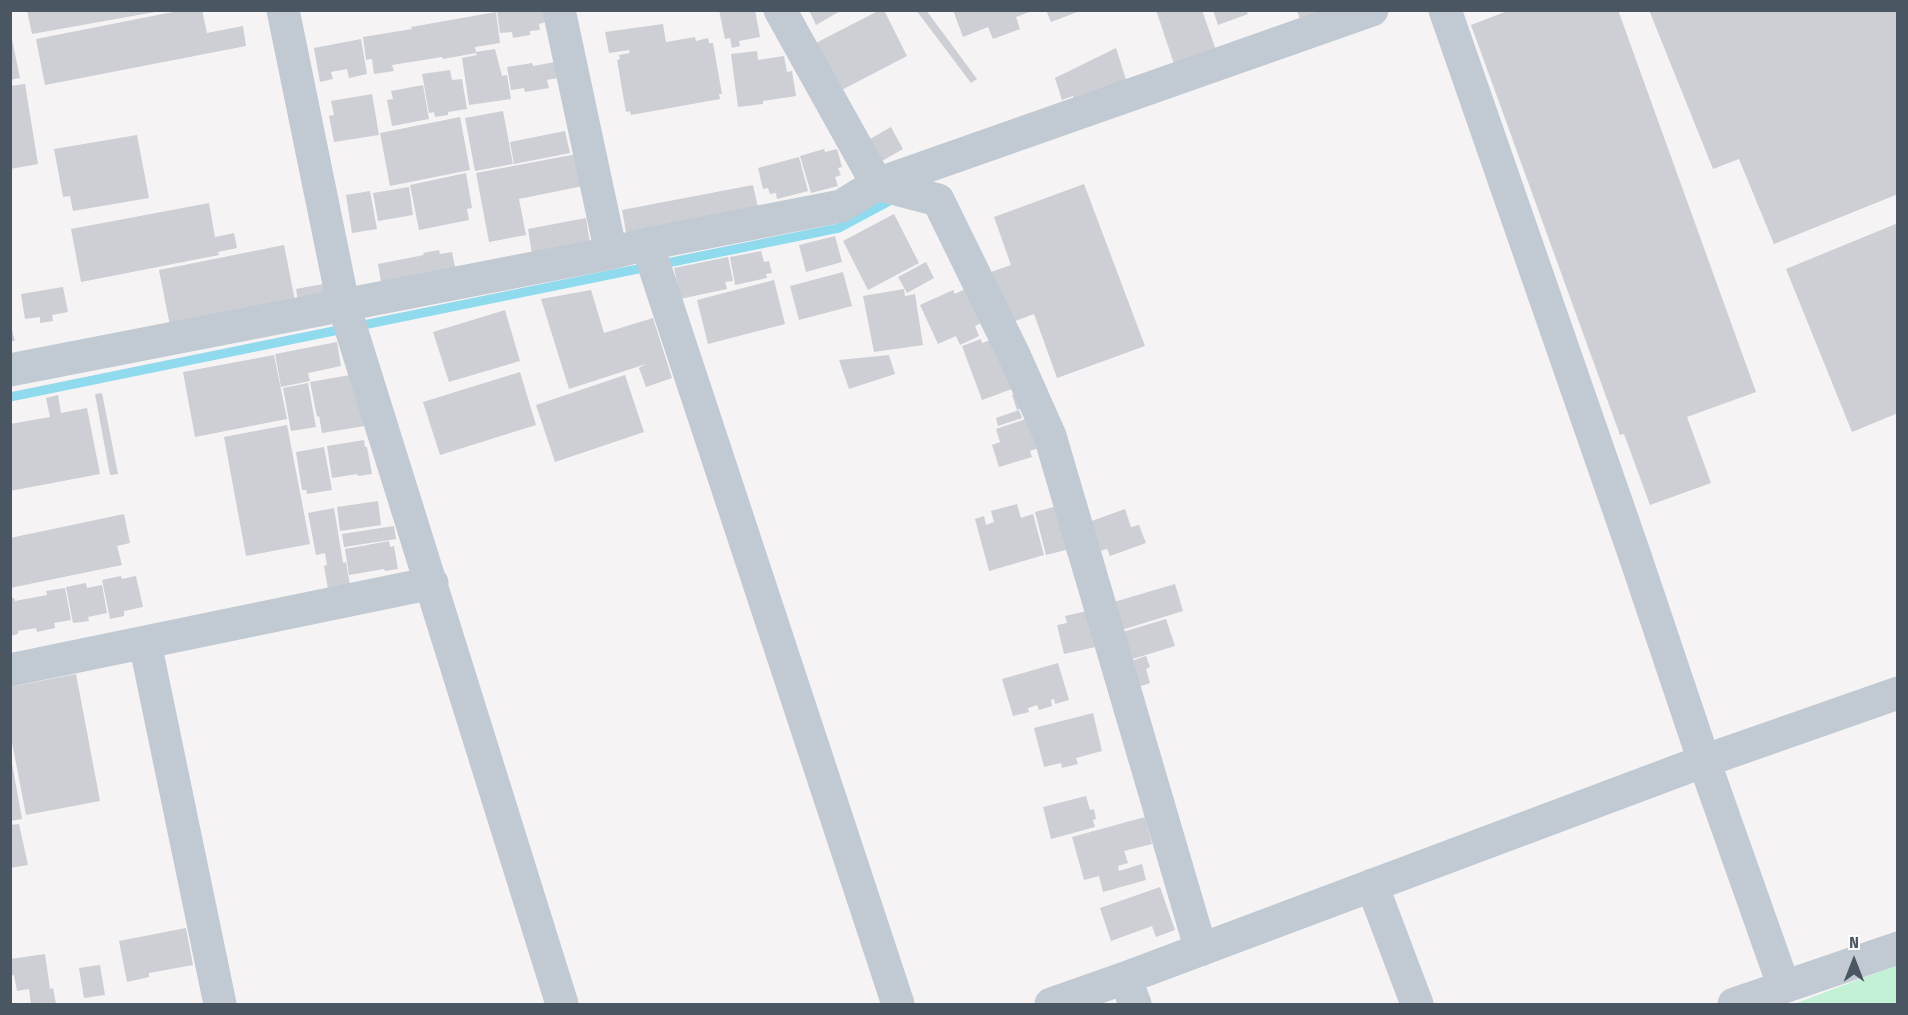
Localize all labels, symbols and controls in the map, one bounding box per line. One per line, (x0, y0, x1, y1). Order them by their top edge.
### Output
north arrow (1824, 931, 1884, 991)
text: N (1849, 933, 1859, 952)

